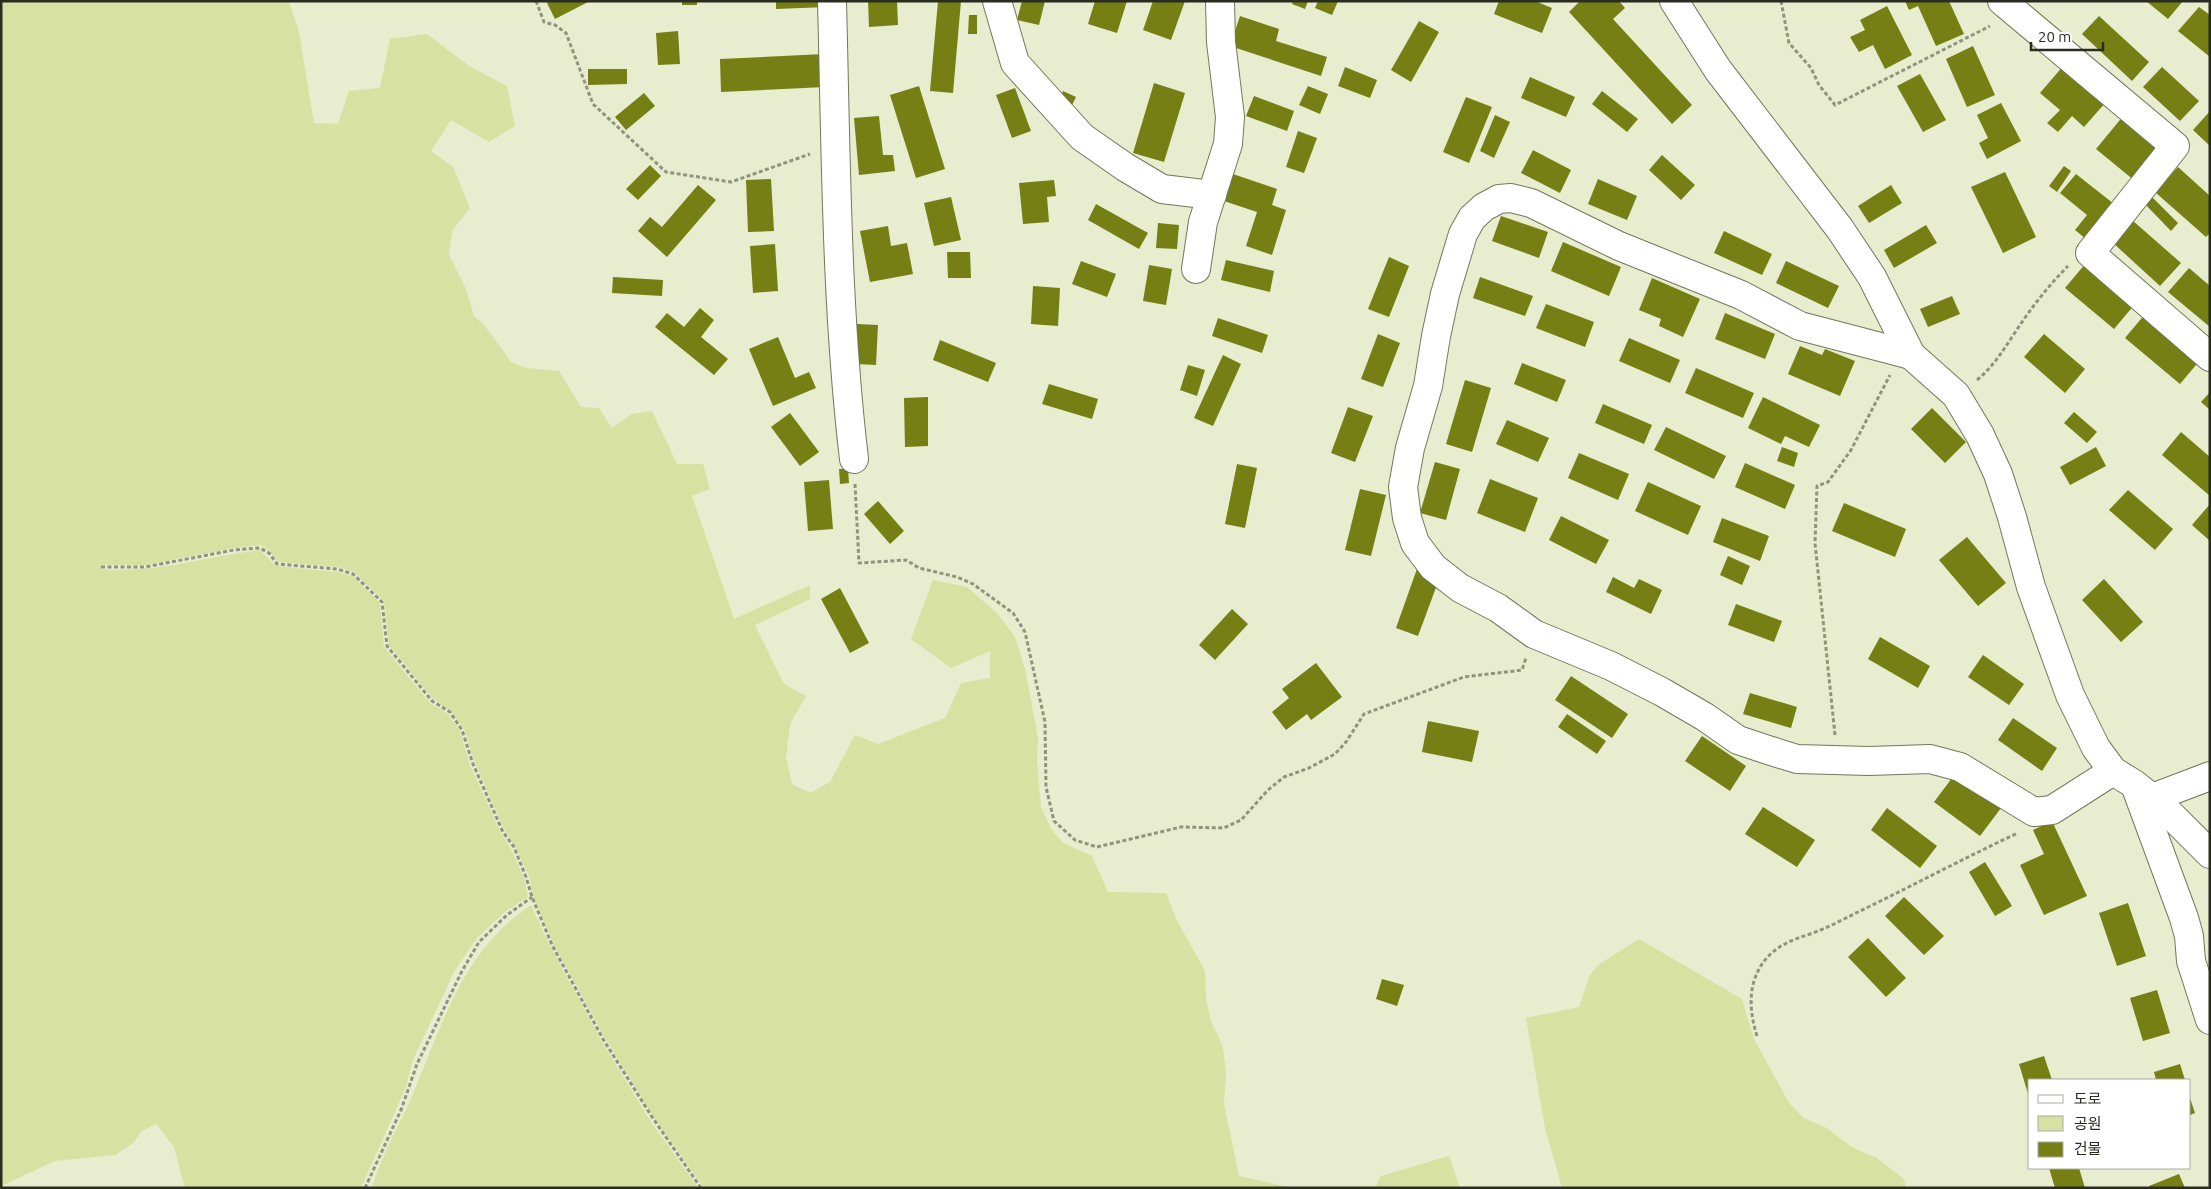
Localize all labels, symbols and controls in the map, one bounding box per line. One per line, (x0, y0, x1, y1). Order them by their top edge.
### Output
scale bar (2031, 20, 2104, 52)
text: 20 m (2038, 28, 2071, 45)
legend (2028, 1079, 2191, 1169)
text: 도로 (2074, 1090, 2102, 1107)
text: 공원 (2074, 1115, 2102, 1132)
text: 건물 (2074, 1140, 2102, 1157)

